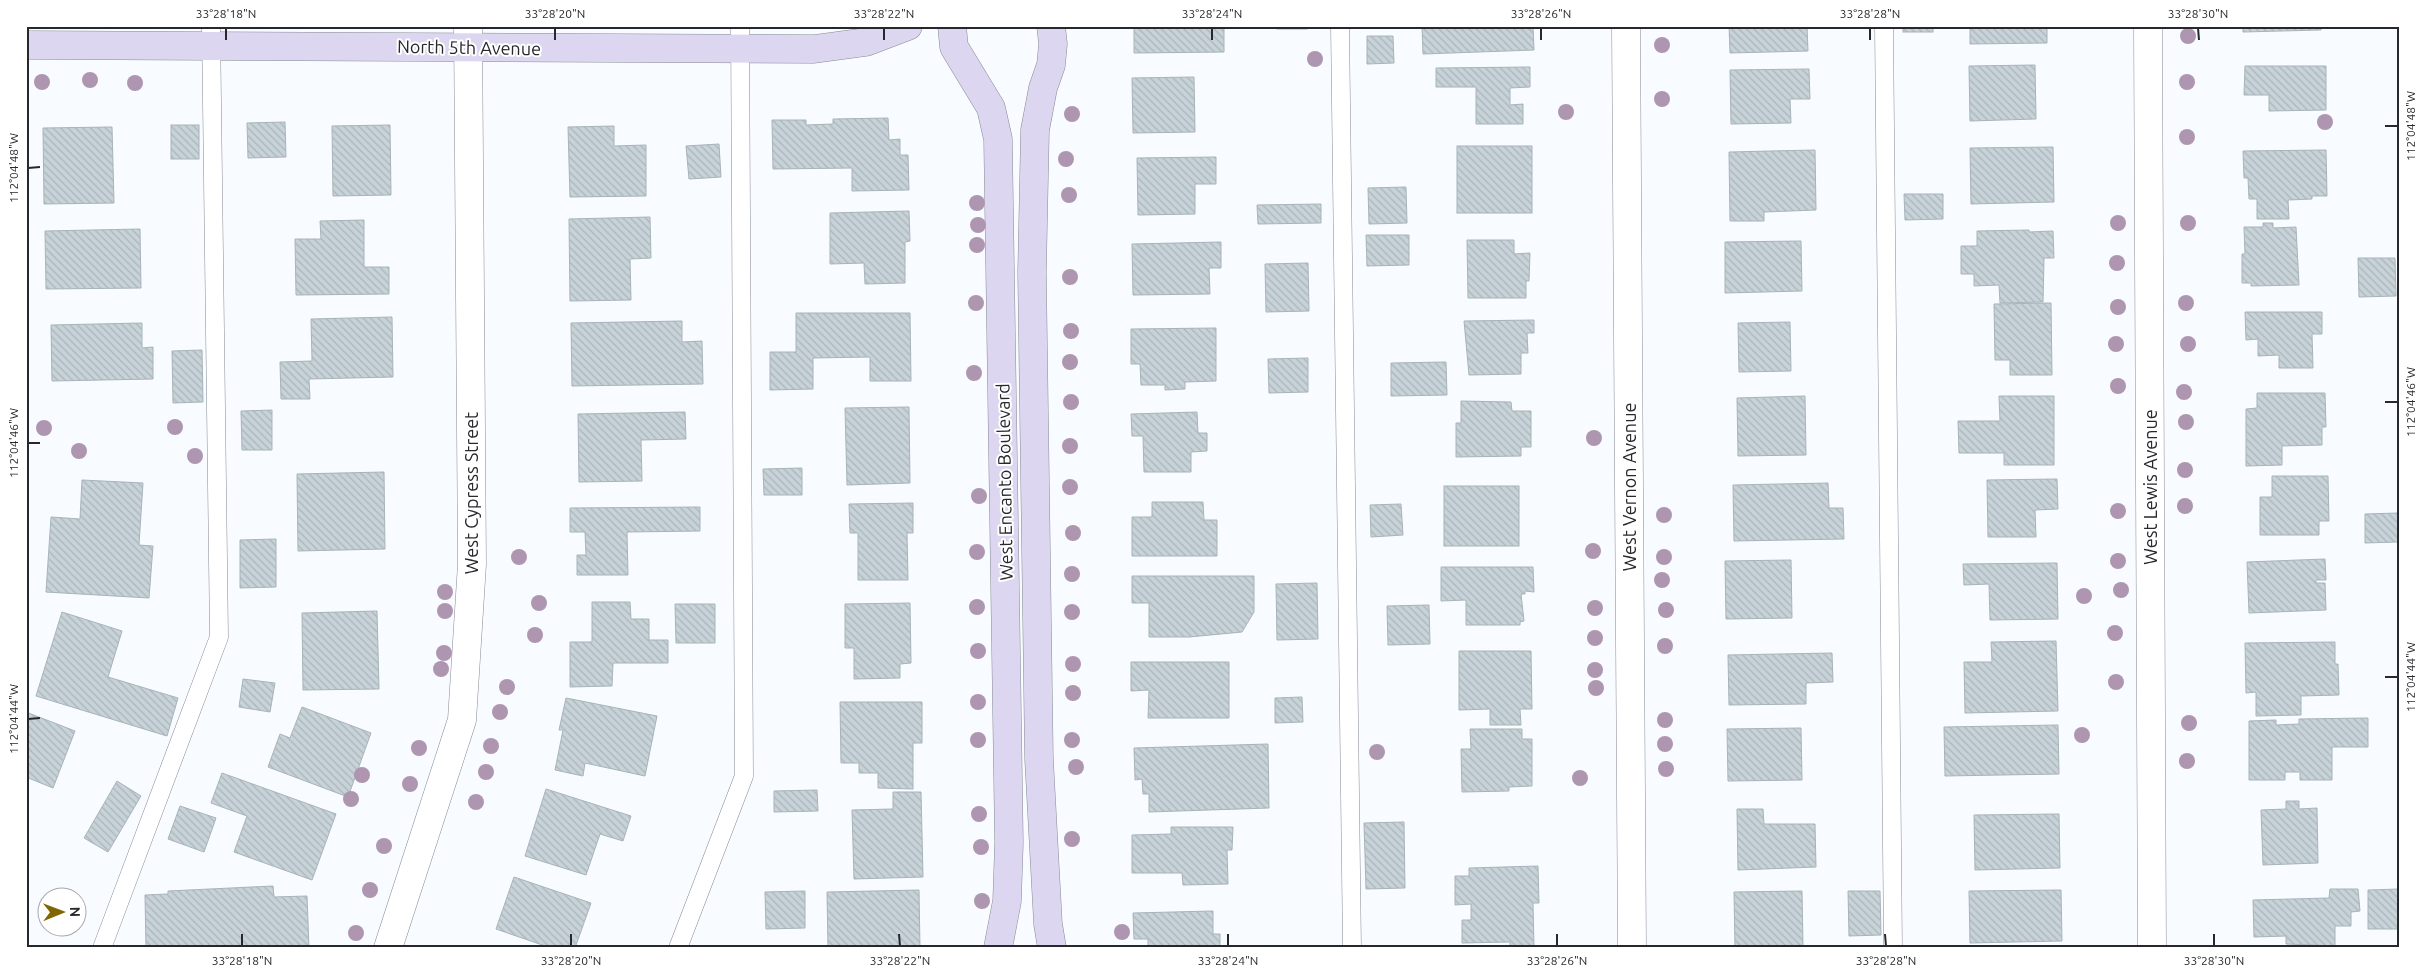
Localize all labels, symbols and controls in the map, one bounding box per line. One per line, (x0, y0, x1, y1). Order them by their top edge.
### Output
text: 33°28'18"N (196, 7, 256, 20)
text: 33°28'20"N (525, 7, 585, 20)
text: 33°28'22"N (854, 7, 914, 20)
text: 33°28'24"N (1182, 7, 1242, 20)
text: 33°28'26"N (1511, 7, 1571, 20)
text: 33°28'28"N (1840, 7, 1900, 20)
text: 33°28'30"N (2168, 7, 2228, 20)
street label: North 5th Avenue (397, 36, 541, 58)
text: 112°04'48"W (2404, 91, 2417, 161)
text: 112°04'48"W (7, 133, 20, 203)
text: 112°04'46"W (2404, 367, 2417, 437)
street label: West Encanto Boulevard (992, 383, 1016, 581)
street label: West Vernon Avenue (1619, 403, 1639, 571)
text: 112°04'46"W (7, 408, 20, 478)
street label: West Lewis Avenue (2140, 409, 2160, 565)
street label: West Cypress Street (461, 412, 481, 574)
text: 112°04'44"W (2404, 642, 2417, 712)
text: 112°04'44"W (7, 684, 20, 754)
north arrow (38, 886, 88, 936)
text: N (67, 906, 83, 917)
text: 33°28'18"N (212, 954, 272, 967)
text: 33°28'20"N (541, 954, 601, 967)
text: 33°28'22"N (870, 954, 930, 967)
text: 33°28'24"N (1198, 954, 1258, 967)
text: 33°28'26"N (1527, 954, 1587, 967)
text: 33°28'28"N (1856, 954, 1916, 967)
text: 33°28'30"N (2184, 954, 2244, 967)

